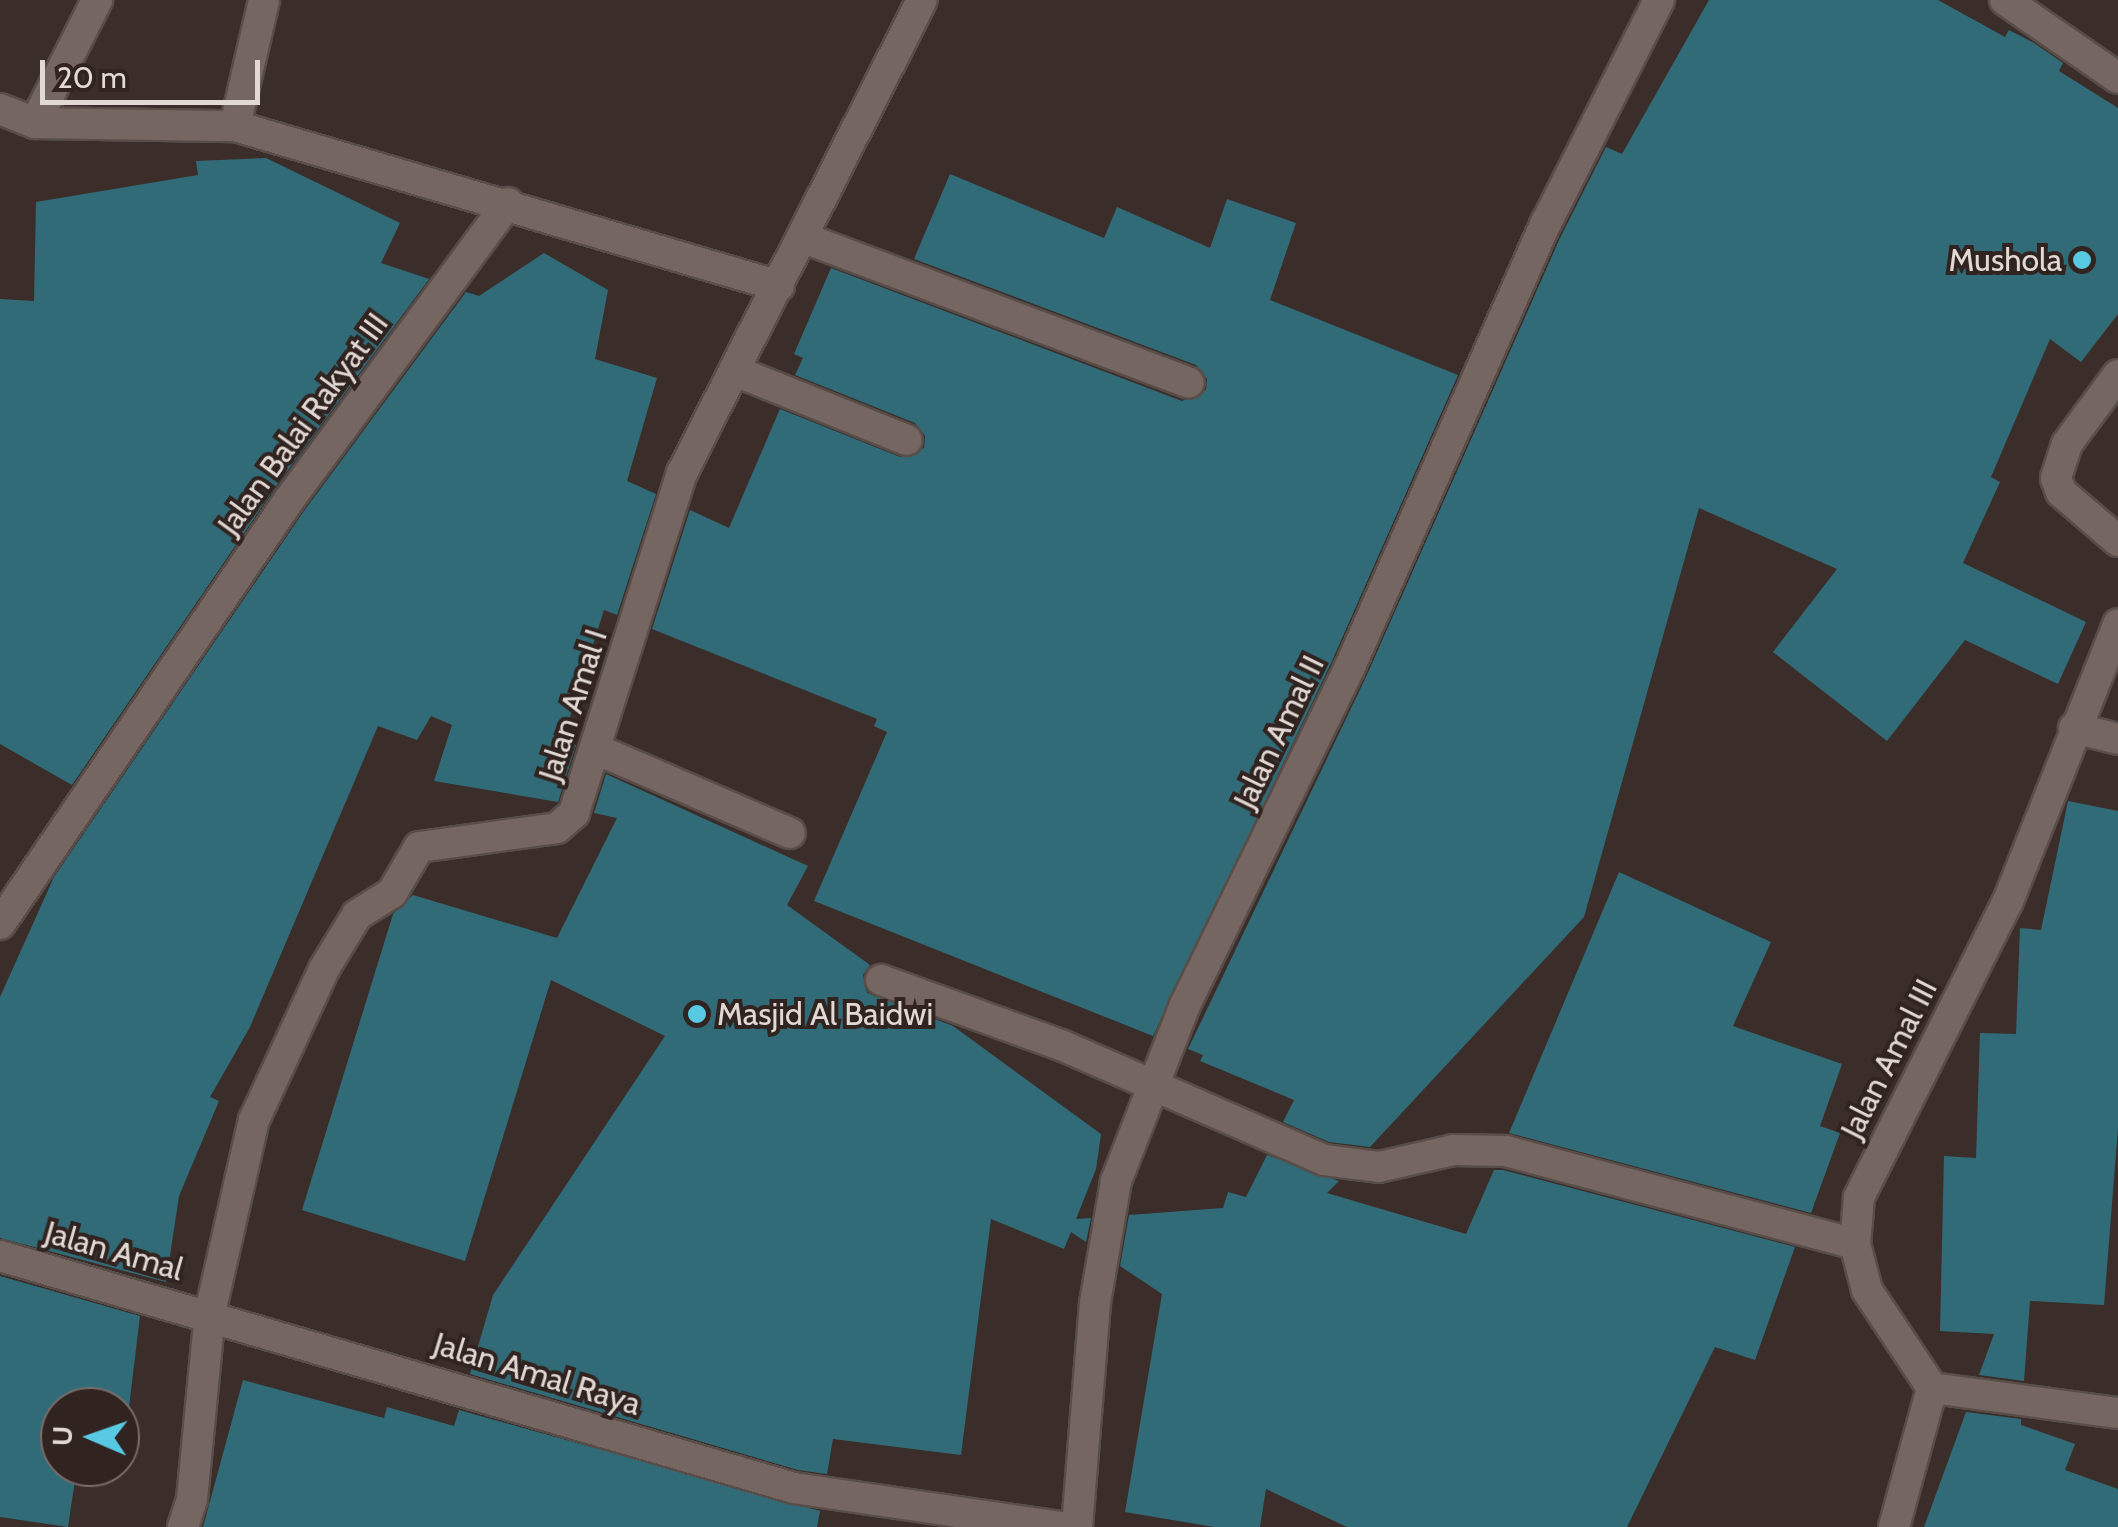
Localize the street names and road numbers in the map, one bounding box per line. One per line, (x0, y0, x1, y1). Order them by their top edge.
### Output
street label: Jalan Balai Rakyat III (210, 306, 396, 542)
street label: Jalan Amal I (530, 624, 616, 786)
street label: Jalan Amal II (1225, 649, 1333, 815)
street label: Jalan Amal III (1832, 973, 1946, 1145)
street label: Jalan Amal (41, 1213, 187, 1289)
street label: Jalan Amal Raya (429, 1324, 645, 1424)

